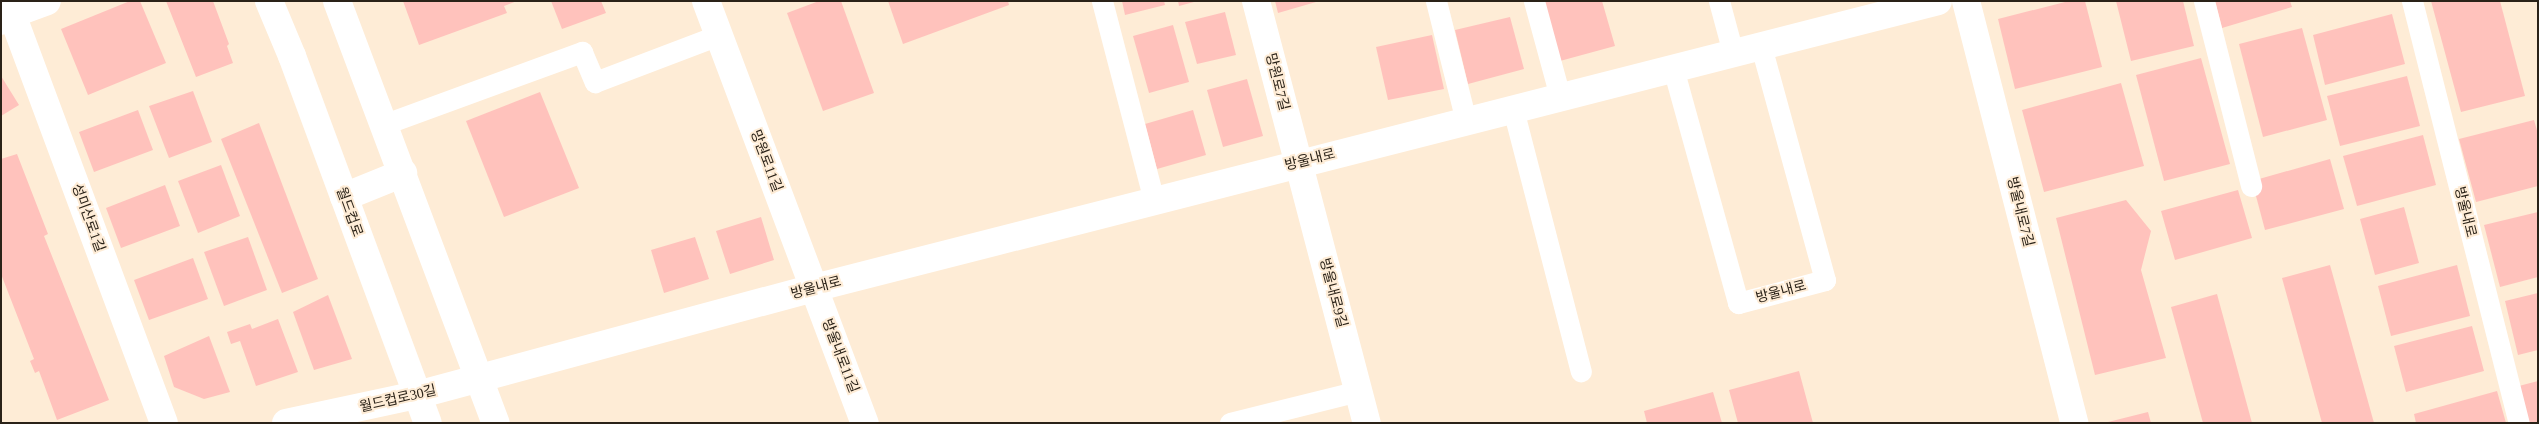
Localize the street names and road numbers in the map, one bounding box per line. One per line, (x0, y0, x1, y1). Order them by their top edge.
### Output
street label: 망원로7길 (1262, 52, 1292, 112)
street label: 망원로11길 (747, 128, 785, 194)
street label: 방울내로 (1283, 146, 1337, 174)
street label: 방울내로7길 (2003, 175, 2037, 249)
street label: 성미산로1길 (68, 182, 108, 254)
street label: 월드컵로 (332, 185, 366, 239)
street label: 방울내로 (2451, 185, 2479, 239)
street label: 방울내로9길 (1316, 256, 1350, 330)
street label: 방울내로 (789, 273, 843, 303)
street label: 방울내로 (1754, 277, 1808, 307)
street label: 방울내로11길 (818, 317, 862, 395)
street label: 월드컵로30길 (358, 382, 438, 416)

